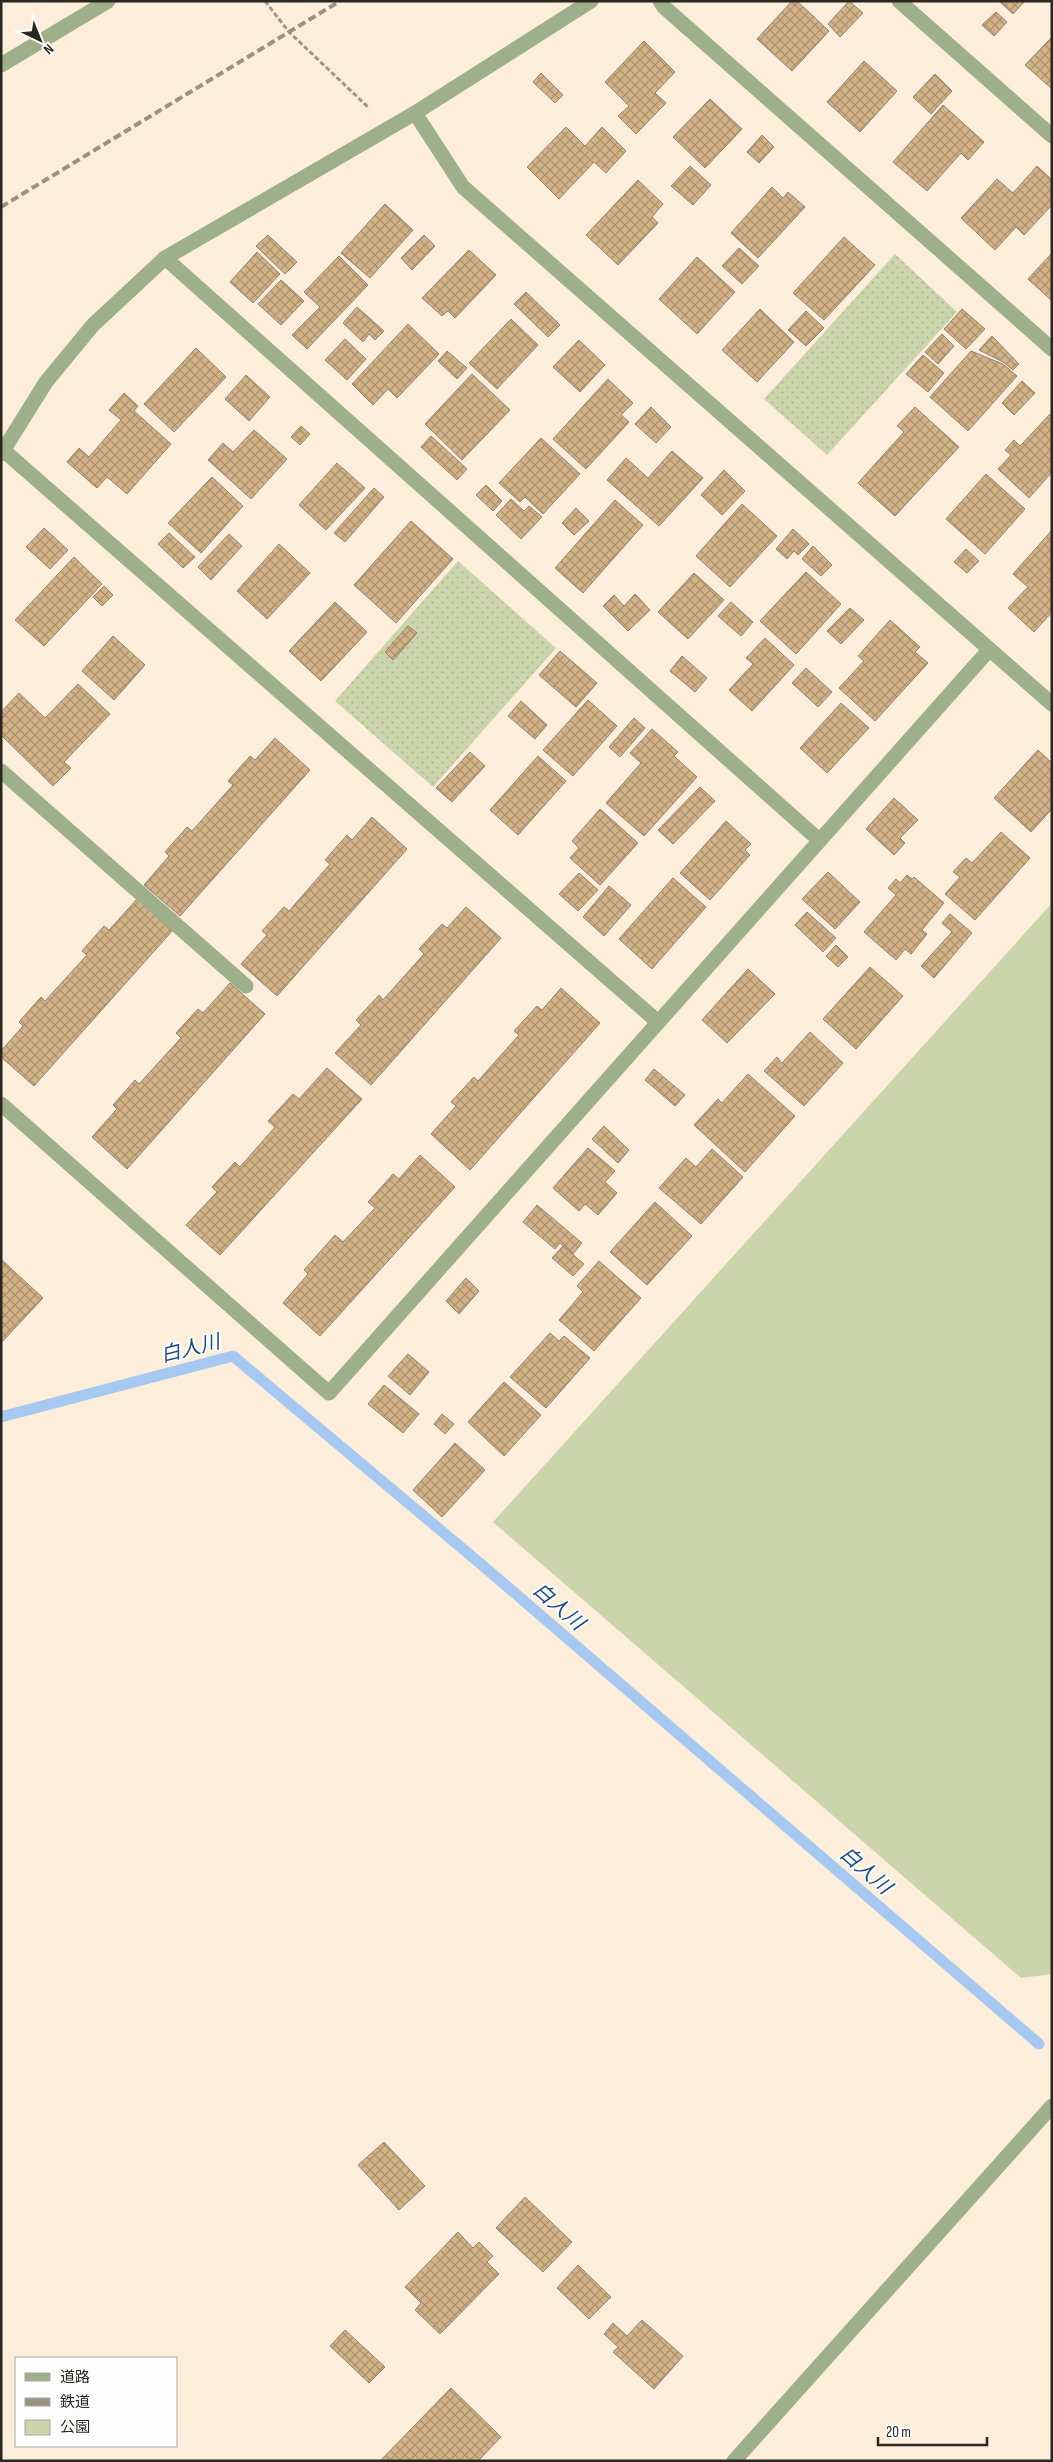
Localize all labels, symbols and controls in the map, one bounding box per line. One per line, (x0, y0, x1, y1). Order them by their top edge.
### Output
north arrow (15, 15, 65, 65)
text: N (40, 40, 57, 58)
water label: 白人川 (158, 1330, 224, 1368)
water label: 白人川 (528, 1578, 590, 1637)
water label: 白人川 (835, 1842, 897, 1901)
legend (15, 2357, 178, 2447)
text: 道路 (60, 2368, 90, 2387)
text: 鉄道 (60, 2393, 90, 2412)
scale bar (878, 2414, 987, 2446)
text: 公園 (60, 2418, 90, 2437)
text: 20 m (886, 2423, 911, 2442)

